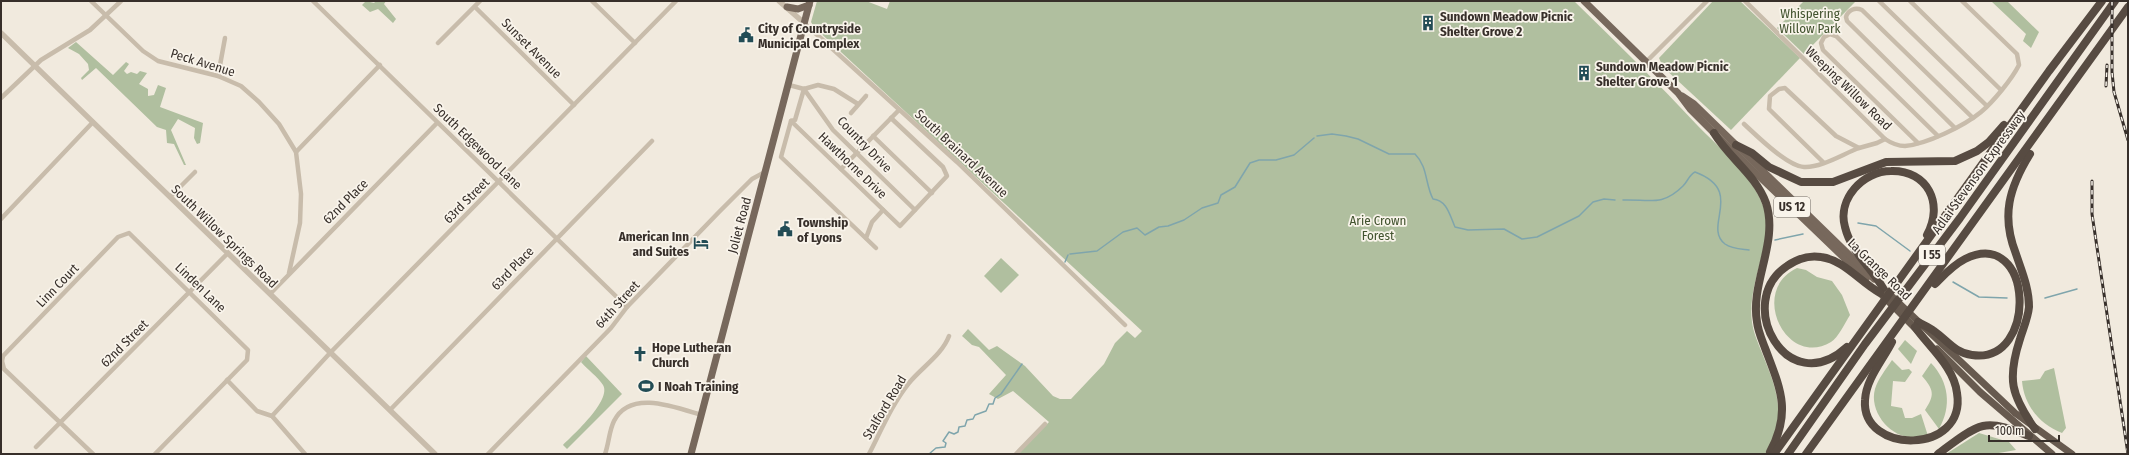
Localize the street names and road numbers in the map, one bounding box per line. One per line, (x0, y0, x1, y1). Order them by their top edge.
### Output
street label: Sunset Avenue (499, 15, 565, 81)
street label: Weeping Willow Road (1802, 43, 1895, 133)
street label: Peck Avenue (169, 46, 237, 79)
street label: South Edgewood Lane (430, 100, 525, 192)
street label: South Brainard Avenue (912, 106, 1011, 200)
street label: Adlai Stevenson Expressway (1929, 108, 2028, 237)
street label: Country Drive (834, 113, 895, 175)
street label: Hawthorne Drive (815, 129, 890, 202)
street label: 63rd Street (440, 174, 493, 226)
street label: 62nd Place (320, 176, 371, 227)
street label: South Willow Springs Road (168, 182, 281, 291)
street label: Joliet Road (725, 195, 754, 255)
road number: US 12 (1774, 197, 1810, 217)
street label: La Grange Road (1845, 235, 1914, 303)
street label: 63rd Place (488, 244, 537, 293)
road number: I 55 (1919, 245, 1945, 265)
street label: Linn Court (33, 260, 82, 310)
street label: Linden Lane (172, 260, 229, 315)
street label: 64th Street (592, 277, 643, 331)
street label: 62nd Street (98, 316, 152, 370)
street label: Stalford Road (859, 372, 909, 442)

